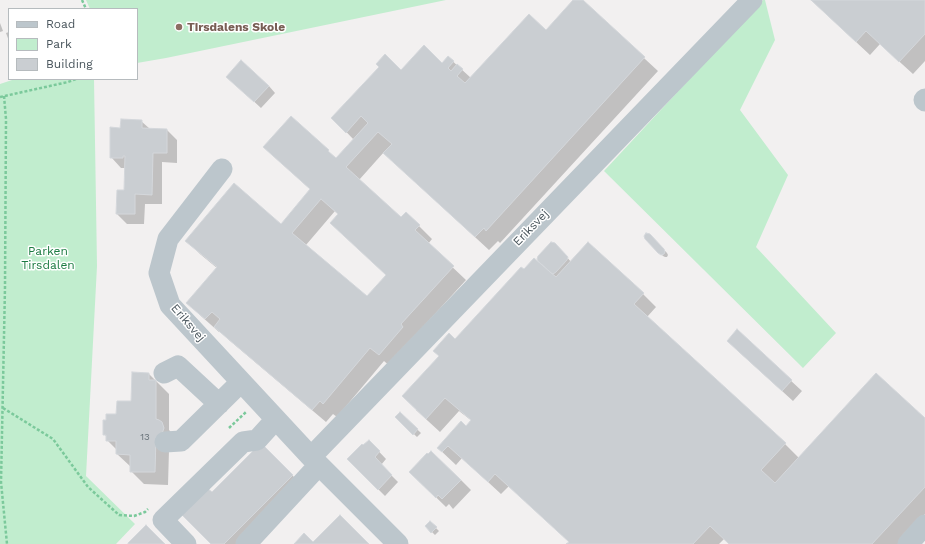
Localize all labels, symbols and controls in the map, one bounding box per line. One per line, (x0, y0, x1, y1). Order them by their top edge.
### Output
legend (8, 8, 138, 80)
text: Road (46, 17, 75, 31)
place label: Tirsdalens Skole (187, 20, 285, 34)
marker: Tirsdalens Skole (174, 22, 184, 32)
text: Park (46, 37, 72, 51)
text: Building (46, 57, 93, 71)
street label: Eriksvej (510, 207, 552, 249)
park label: Parken Tirsdalen (21, 244, 75, 272)
street label: Eriksvej (168, 301, 208, 345)
house number: 13 (140, 431, 150, 443)

